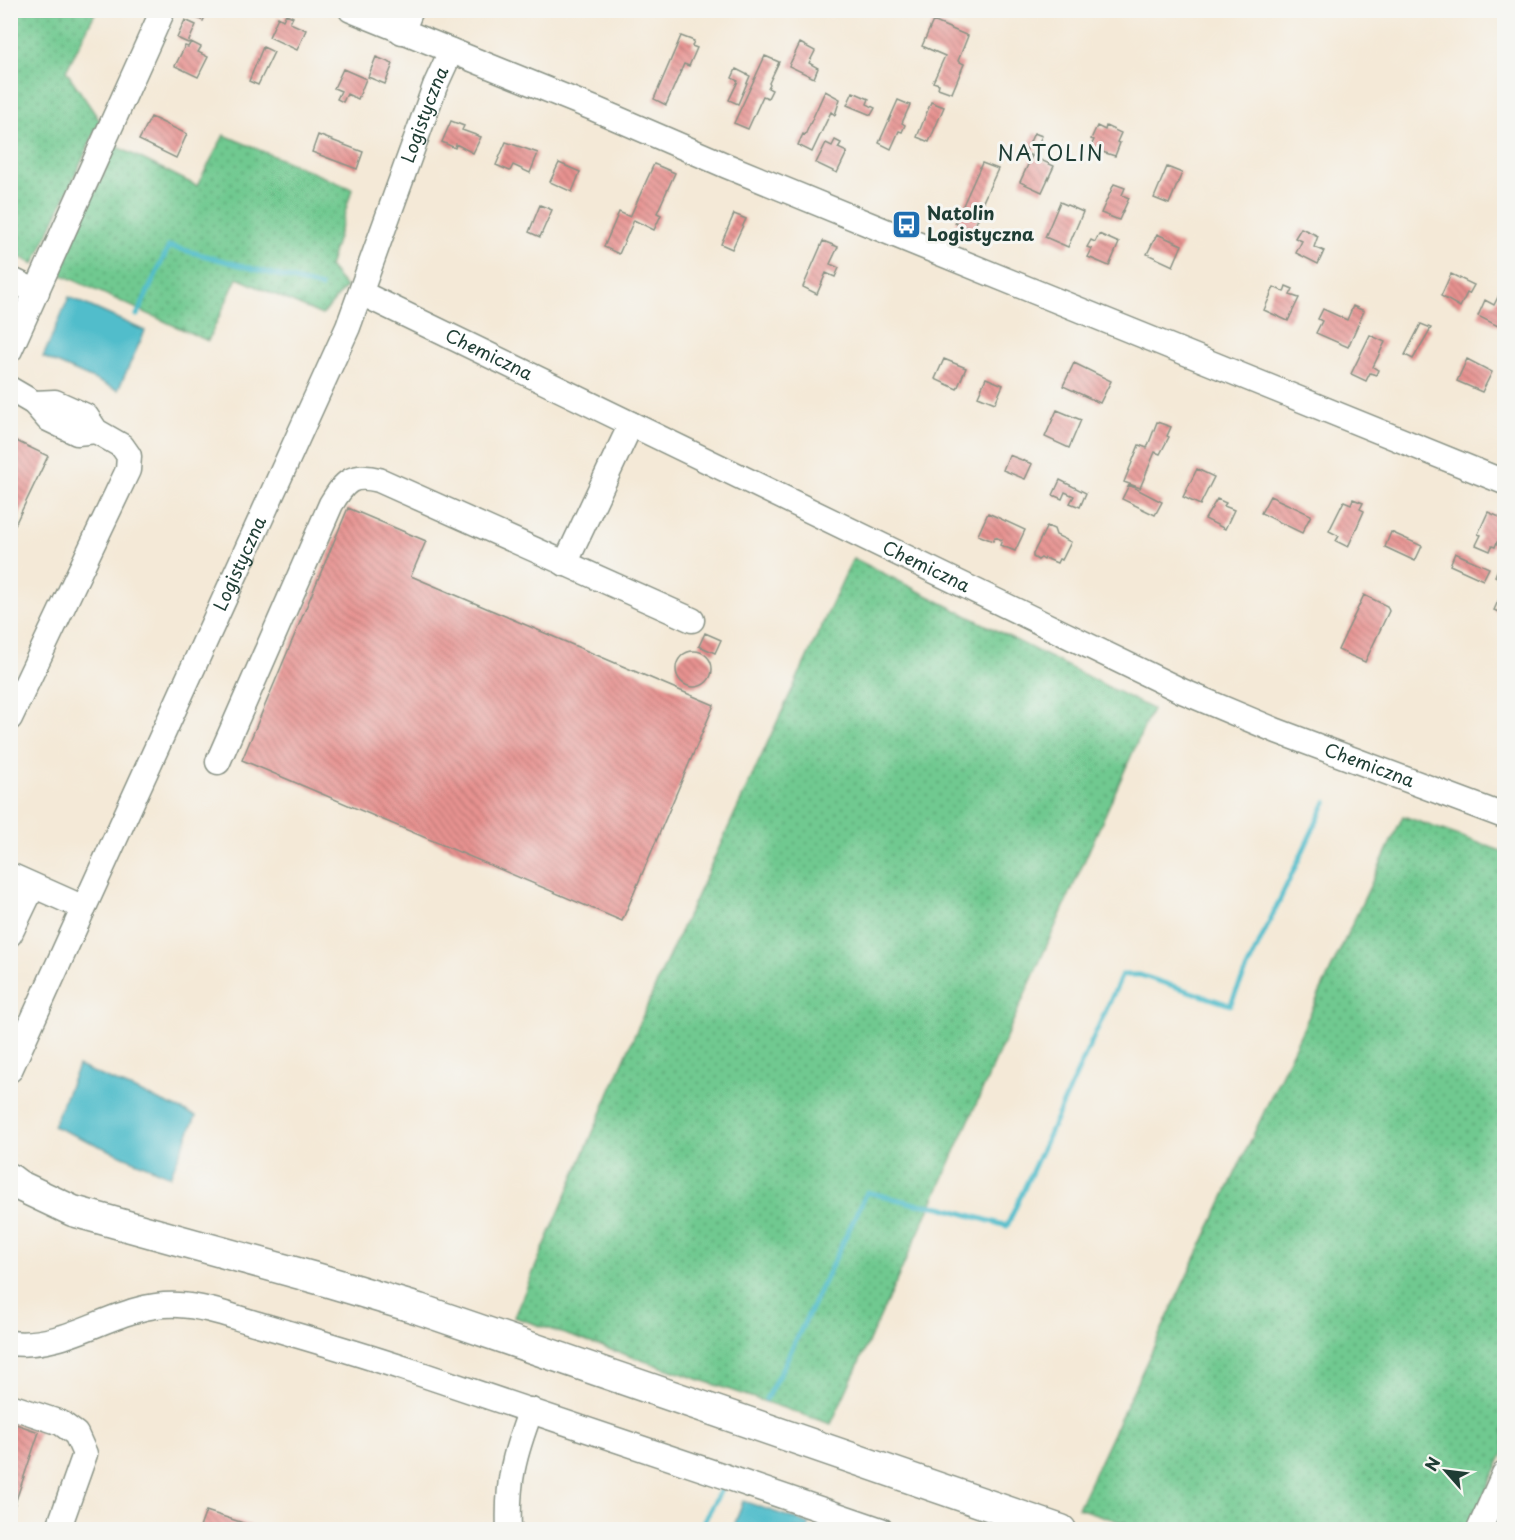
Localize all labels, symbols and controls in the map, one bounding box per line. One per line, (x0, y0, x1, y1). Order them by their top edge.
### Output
street label: Logistyczna (393, 61, 455, 166)
district label: NATOLIN (998, 136, 1104, 168)
place label: Natolin Logistyczna (927, 199, 1034, 247)
bus stop icon: Natolin Logistyczna (890, 208, 922, 240)
street label: Chemiczna (441, 321, 538, 387)
street label: Logistyczna (206, 511, 272, 615)
street label: Chemiczna (878, 533, 976, 599)
street label: Chemiczna (1321, 735, 1419, 794)
north arrow (1416, 1441, 1476, 1501)
text: N (1418, 1452, 1445, 1475)

